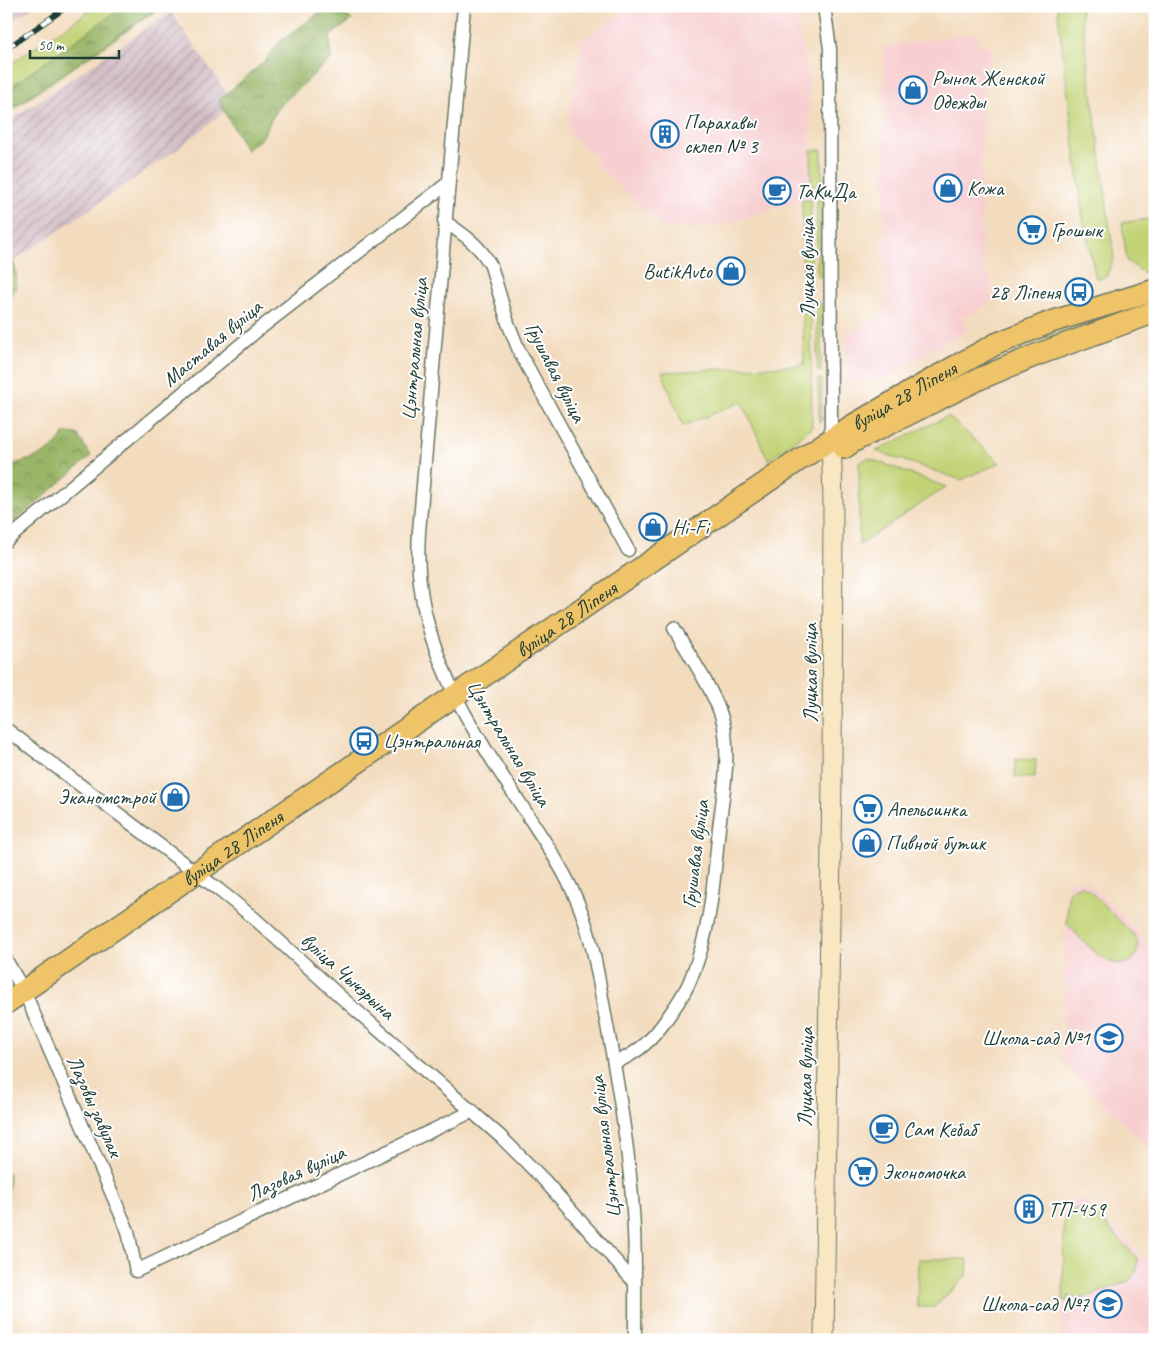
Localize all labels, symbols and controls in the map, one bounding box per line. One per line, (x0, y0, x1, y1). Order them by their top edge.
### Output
scale bar (30, 28, 119, 60)
text: 50 m (38, 36, 65, 55)
place label: Рынок Женской Одежды (932, 65, 1046, 115)
shop icon: Рынок Женской Одежды (898, 75, 928, 105)
place label: Парахавы склеп № 3 (684, 109, 759, 159)
building icon: Парахавы склеп № 3 (650, 119, 680, 149)
shop icon: Кожа (933, 173, 963, 203)
place label: Кожа (967, 175, 1005, 201)
cafe icon: ТаКиДа (762, 176, 792, 206)
place label: ТаКиДа (796, 178, 858, 204)
supermarket icon: Грошык (1017, 215, 1047, 245)
street label: Луцкая вуліца (794, 216, 820, 318)
place label: Грошык (1051, 217, 1104, 243)
shop icon: ButikAvto (716, 256, 746, 286)
place label: ButikAvto (643, 258, 714, 284)
street label: Цэнтральная вуліца (395, 275, 433, 421)
bus stop icon: 28 Ліпеня (1064, 277, 1094, 307)
place label: 28 Ліпеня (989, 279, 1061, 305)
street label: Маставая вуліца (157, 293, 269, 392)
street label: Грушавая вуліца (520, 318, 593, 428)
street label: вуліца 28 Ліпеня (847, 355, 962, 436)
shop icon: Hi-Fi (638, 512, 668, 542)
place label: Hi-Fi (672, 514, 712, 540)
street label: вуліца 28 Ліпеня (511, 575, 623, 663)
street label: Луцкая вуліца (797, 621, 823, 723)
street label: Цэнтральная вуліца (461, 675, 558, 813)
bus stop icon: Цэнтральная (349, 726, 379, 756)
place label: Цэнтральная (383, 728, 482, 754)
shop icon: Эканомстрой (160, 782, 190, 812)
place label: Эканомстрой (58, 784, 157, 810)
supermarket icon: Апельсинка (853, 794, 883, 824)
place label: Апельсинка (887, 796, 969, 822)
street label: Грушавая вуліца (675, 797, 715, 910)
street label: вуліца 28 Ліпеня (176, 804, 289, 892)
shop icon: Пивной бутик (852, 828, 882, 858)
place label: Пивной бутик (886, 830, 987, 856)
street label: вуліца Чычэрына (295, 927, 402, 1026)
school or university icon: Школа-сад №1 (1094, 1023, 1124, 1053)
street label: Луцкая вуліца (791, 1025, 819, 1127)
place label: Школа-сад №1 (982, 1025, 1092, 1051)
street label: Лазовы завулак (60, 1051, 130, 1163)
street label: Цэнтральная вуліца (583, 1073, 627, 1220)
cafe icon: Сам Кебаб (869, 1114, 899, 1144)
place label: Сам Кебаб (903, 1116, 981, 1142)
street label: Лазовая вуліца (243, 1138, 351, 1208)
supermarket icon: Экономочка (848, 1157, 878, 1187)
place label: Экономочка (882, 1159, 967, 1185)
building icon: ТП-459 (1014, 1194, 1044, 1224)
place label: ТП-459 (1048, 1196, 1107, 1222)
school or university icon: Школа-сад №7 (1093, 1289, 1123, 1319)
place label: Школа-сад №7 (981, 1291, 1091, 1317)

